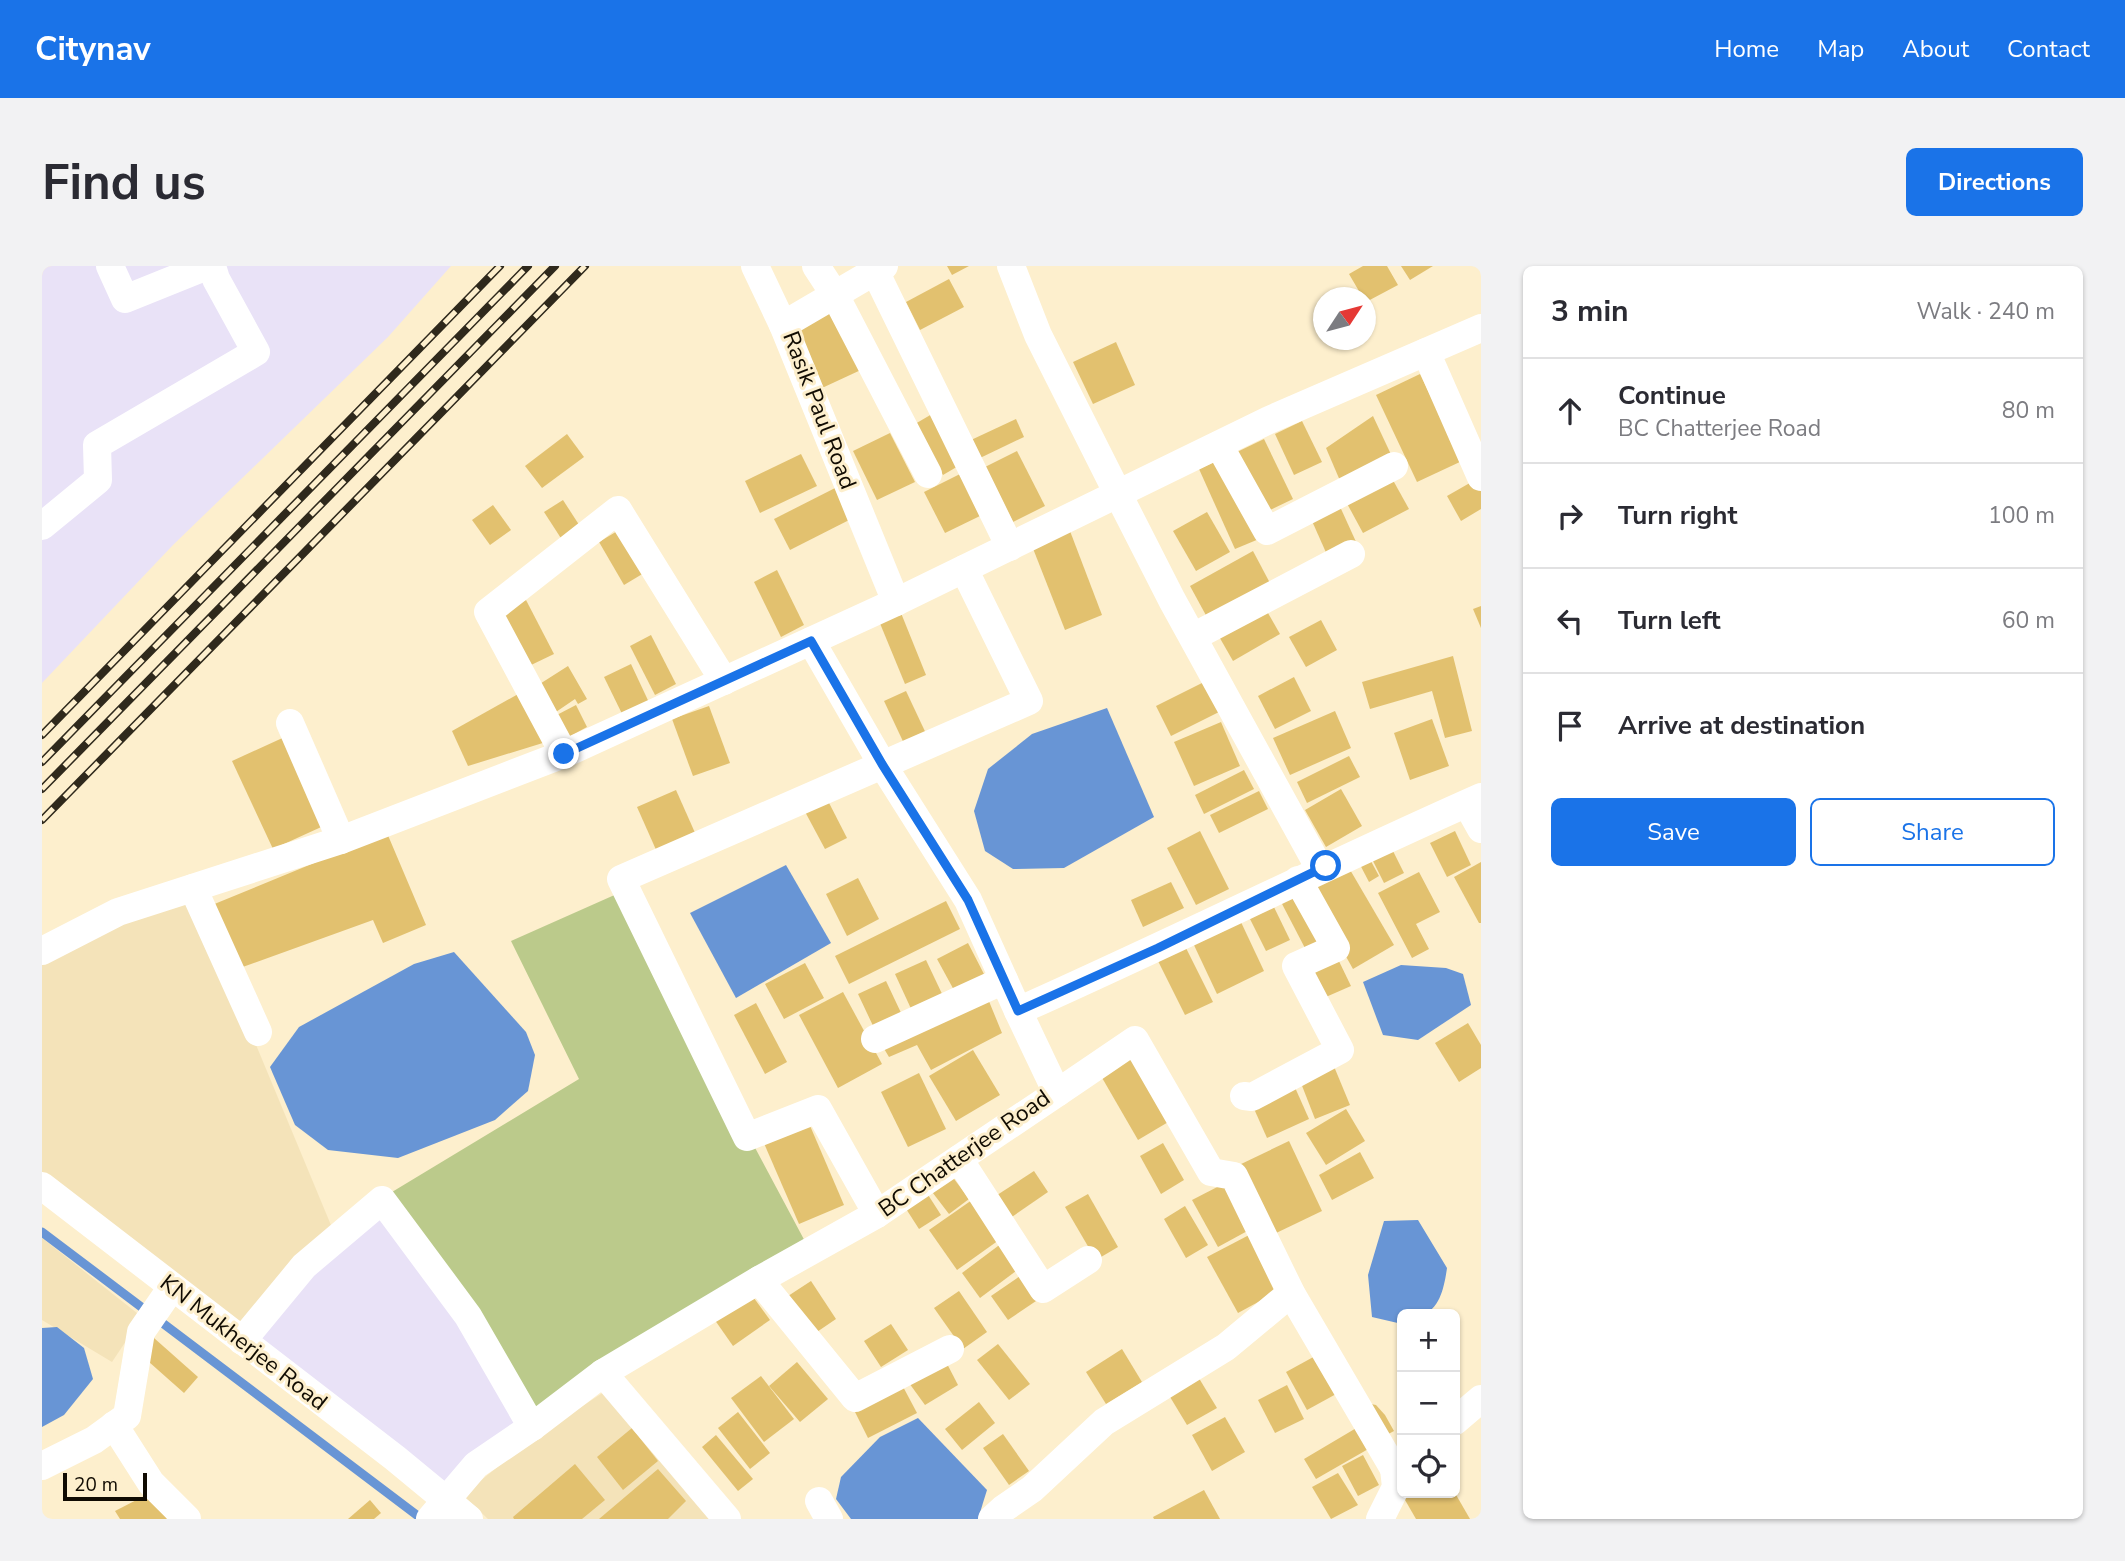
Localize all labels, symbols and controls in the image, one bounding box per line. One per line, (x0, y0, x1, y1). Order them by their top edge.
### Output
text: Citynav (35, 27, 151, 72)
text: Home (1714, 33, 1779, 65)
text: Map (1817, 33, 1864, 65)
text: About (1902, 33, 1969, 65)
text: Contact (2007, 33, 2090, 65)
button: Directions (1906, 148, 2083, 216)
text: Find us (42, 149, 206, 216)
north arrow (1313, 287, 1376, 350)
text: 3 min (1551, 291, 1629, 332)
text: Walk · 240 m (1916, 296, 2055, 327)
street label: Rasik Paul Road (775, 327, 864, 494)
text: Continue (1618, 378, 1726, 413)
icon: ahead (1551, 392, 1589, 430)
text: 80 m (2002, 395, 2055, 426)
text: BC Chatterjee Road (1618, 413, 1821, 444)
icon: right (1551, 497, 1589, 535)
text: Turn right (1618, 498, 1737, 533)
text: 100 m (1988, 500, 2055, 531)
icon: left (1551, 602, 1589, 640)
text: Turn left (1618, 603, 1721, 638)
text: 60 m (2002, 605, 2055, 636)
icon: arrive (1551, 707, 1589, 745)
text: Arrive at destination (1618, 708, 1865, 743)
route end (548, 738, 579, 769)
button: Save (1551, 798, 1796, 866)
button: Share (1810, 798, 2055, 866)
route start (1310, 850, 1341, 881)
street label: BC Chatterjee Road (872, 1082, 1056, 1224)
street label: KN Mukherjee Road (154, 1267, 334, 1417)
map controls (1397, 1309, 1460, 1498)
button: + (1397, 1309, 1460, 1372)
button: − (1397, 1372, 1460, 1435)
button: locate (1397, 1435, 1460, 1498)
scale bar (63, 1470, 147, 1502)
text: 20 m (74, 1472, 118, 1498)

